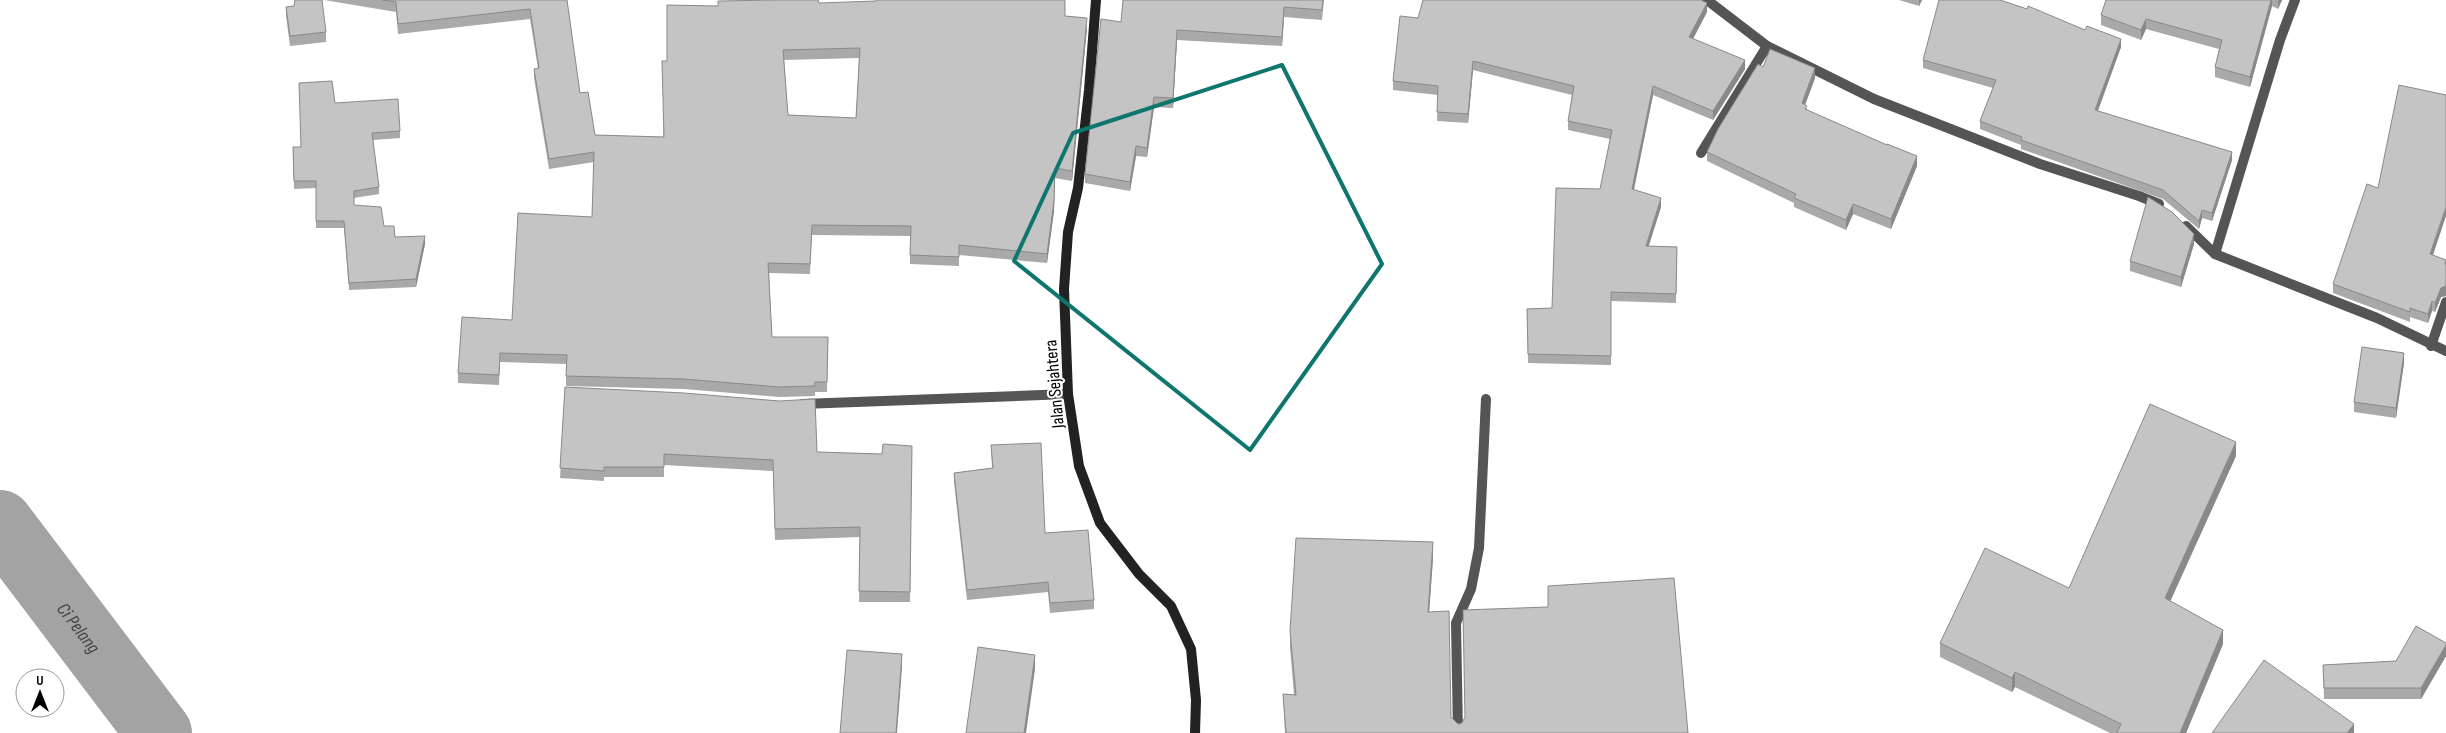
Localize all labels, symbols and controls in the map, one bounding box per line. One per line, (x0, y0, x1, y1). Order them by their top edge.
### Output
street label: Jalan Sejahtera (1040, 339, 1069, 430)
water label: Ci Pelang (51, 598, 105, 659)
north arrow (15, 668, 65, 718)
text: U (36, 672, 44, 689)

